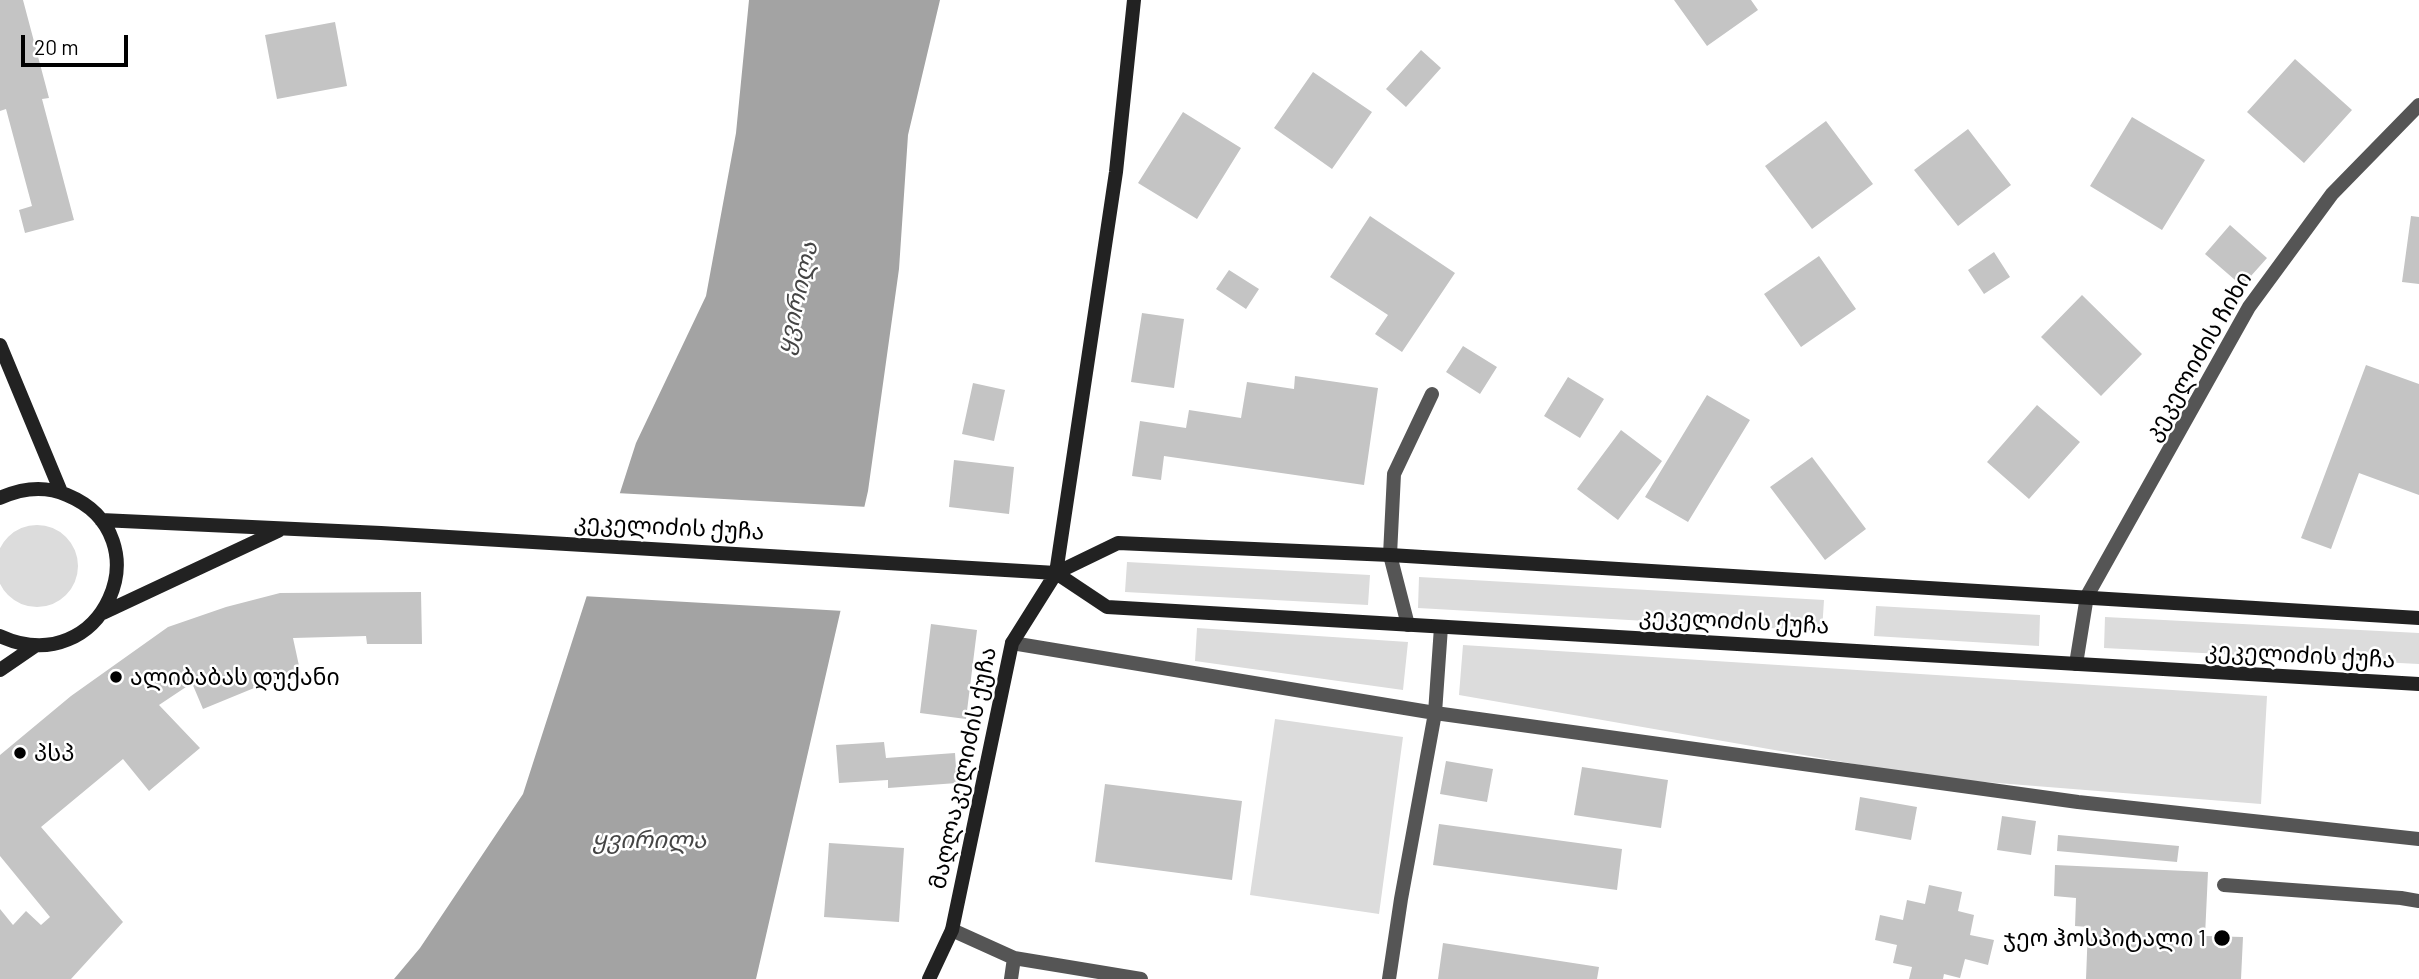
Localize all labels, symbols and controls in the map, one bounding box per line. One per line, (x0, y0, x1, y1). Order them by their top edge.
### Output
scale bar (24, 21, 131, 65)
text: 20 m (34, 34, 79, 59)
water label: ყვირილა (770, 239, 824, 357)
street label: კეკელიძის ჩიხი (2138, 266, 2258, 446)
street label: კეკელიძის ქუჩა (573, 508, 765, 546)
street label: კეკელიძის ქუჩა (1638, 602, 1830, 640)
street label: კეკელიძის ქუჩა (2204, 636, 2396, 674)
street label: მაღლაკელიძის ქუჩა (924, 644, 1002, 892)
place label: ალიბაბას დუქანი (130, 663, 340, 691)
marker: ალიბაბას დუქანი (108, 669, 124, 685)
place label: პსპ (34, 739, 74, 767)
marker: პსპ (12, 745, 28, 761)
water label: ყვირილა (592, 826, 706, 854)
place label: ჯეო ჰოსპიტალი 1 (2003, 924, 2206, 952)
marker: ჯეო ჰოსპიტალი 1 (2212, 928, 2232, 948)

